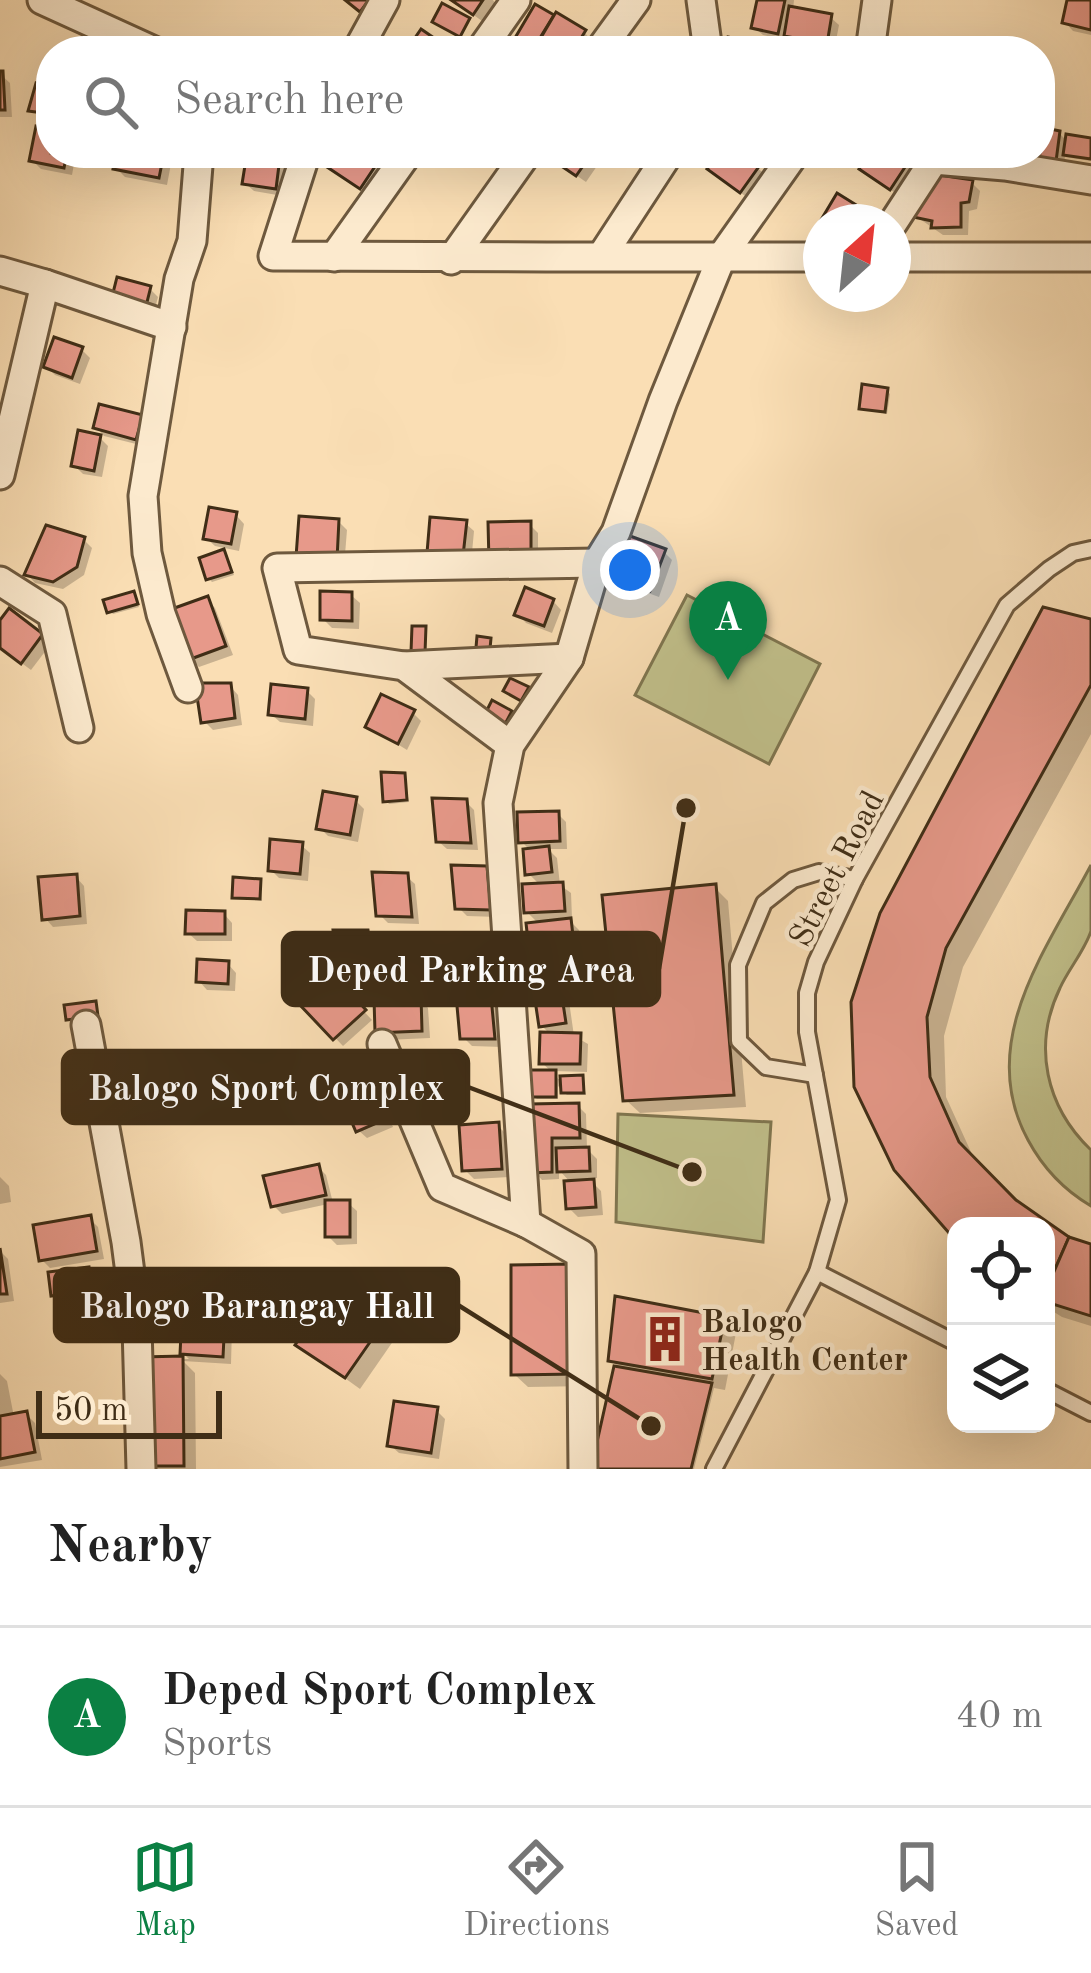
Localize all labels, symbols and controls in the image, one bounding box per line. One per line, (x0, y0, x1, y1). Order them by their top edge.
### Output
search box (36, 36, 1055, 168)
icon: search (78, 69, 144, 135)
text: Search here (174, 79, 404, 124)
north arrow (803, 204, 911, 312)
your location (600, 540, 660, 600)
pin: A (689, 581, 767, 680)
street label: Street Road (785, 786, 891, 953)
callout: Deped Parking Area (283, 933, 659, 1005)
text: Deped Parking Area (307, 955, 635, 991)
callout: Balogo Sport Complex (63, 1051, 468, 1123)
text: Balogo Sport Complex (87, 1073, 445, 1109)
map controls (947, 1217, 1055, 1433)
button: locate (947, 1217, 1055, 1325)
callout: Balogo Barangay Hall (55, 1269, 458, 1341)
text: Balogo Barangay Hall (79, 1291, 435, 1327)
place label: Balogo Health Center (701, 1307, 908, 1378)
building icon: Balogo Health Center (640, 1314, 690, 1364)
button: layers (947, 1325, 1055, 1433)
scale bar (36, 1385, 222, 1438)
text: 50 m (54, 1395, 128, 1428)
text: Nearby (48, 1522, 213, 1573)
text: Deped Sport Complex (162, 1670, 596, 1715)
text: A (72, 1697, 102, 1736)
text: 40 m (956, 1697, 1043, 1736)
text: Sports (162, 1725, 272, 1764)
tab: Map (132, 1834, 198, 1947)
tab: Directions (463, 1834, 610, 1947)
tab: Saved (875, 1834, 959, 1947)

